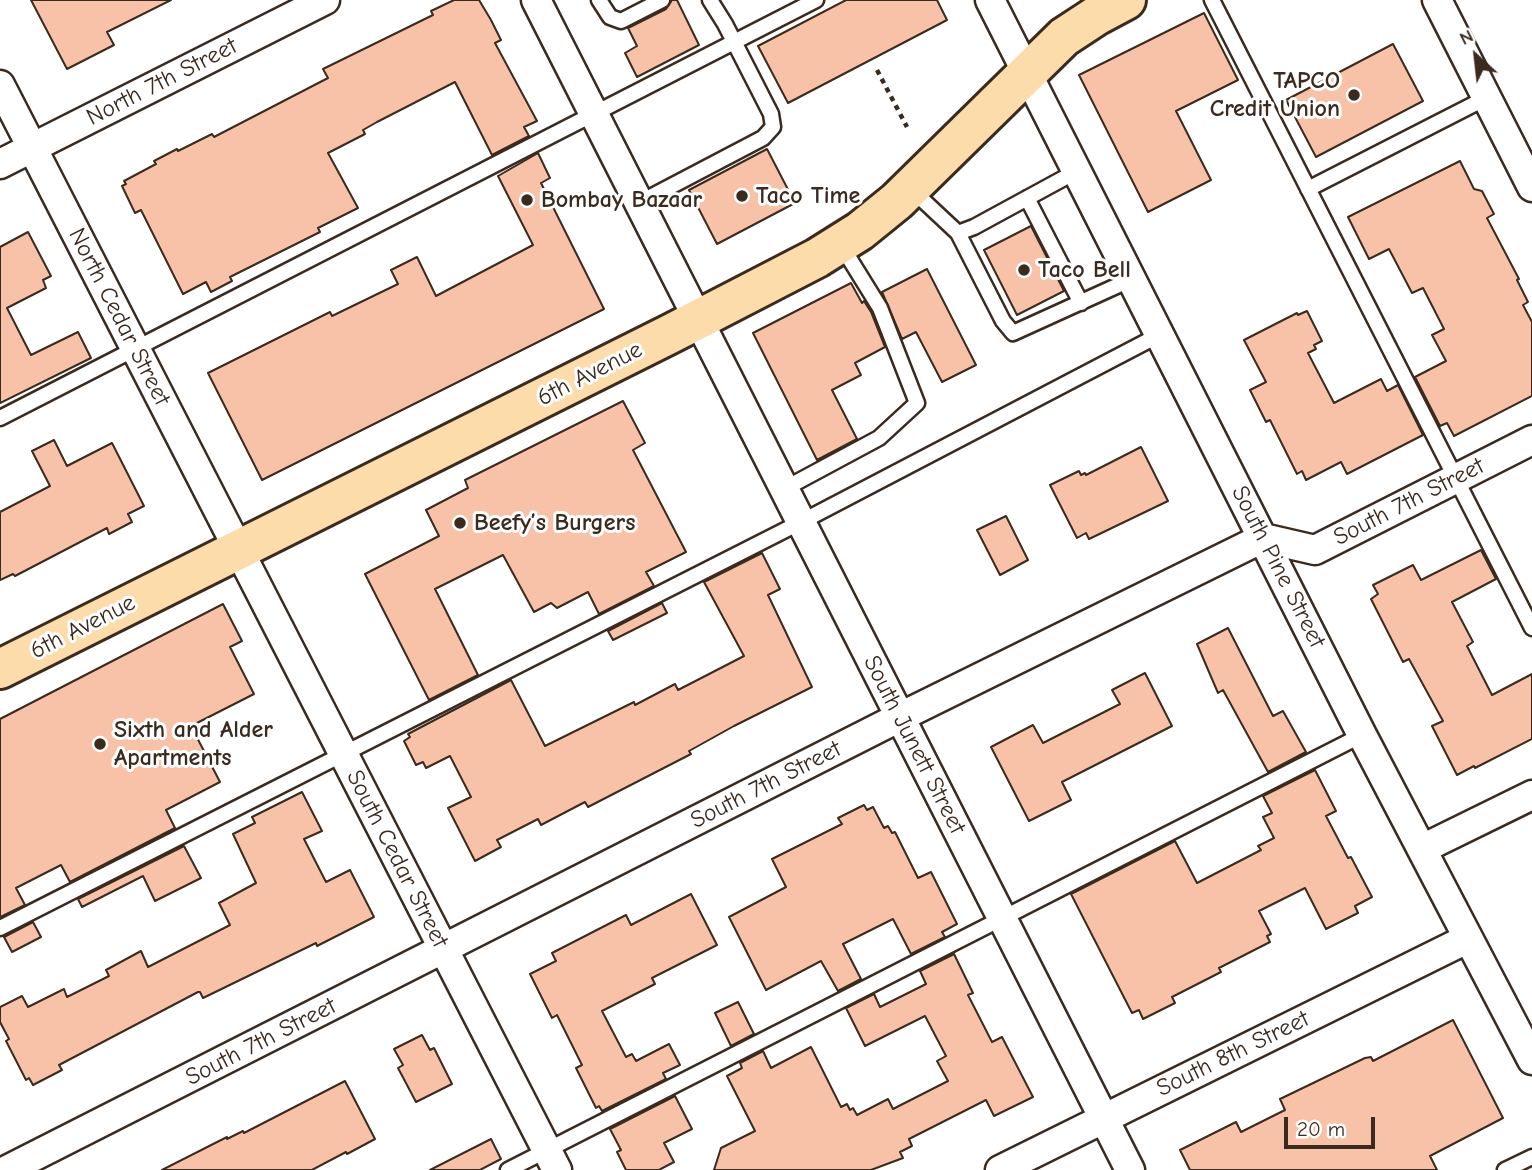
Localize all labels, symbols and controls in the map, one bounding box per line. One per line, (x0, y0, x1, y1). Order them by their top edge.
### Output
north arrow (1441, 21, 1511, 91)
text: N (1456, 25, 1477, 50)
street label: North 7th Street (82, 32, 242, 132)
place label: TAPCO Credit Union (1210, 67, 1340, 123)
marker: TAPCO Credit Union (1346, 87, 1362, 103)
place label: Taco Time (756, 182, 860, 210)
place label: Bombay Bazaar (541, 186, 702, 214)
marker: Taco Time (734, 188, 750, 204)
marker: Bombay Bazaar (519, 192, 535, 208)
street label: North Cedar Street (62, 223, 176, 411)
place label: Taco Bell (1038, 256, 1131, 284)
marker: Taco Bell (1016, 262, 1032, 278)
street label: 6th Avenue (533, 335, 647, 413)
street label: South 7th Street (1329, 452, 1489, 552)
street label: South Pine Street (1225, 481, 1331, 653)
place label: Beefy’s Burgers (474, 509, 635, 537)
marker: Beefy’s Burgers (452, 515, 468, 531)
street label: 6th Avenue (26, 588, 140, 666)
street label: South Junett Street (857, 651, 971, 839)
place label: Sixth and Alder Apartments (114, 716, 273, 772)
street label: South 7th Street (686, 735, 846, 835)
marker: Sixth and Alder Apartments (92, 736, 108, 752)
street label: South Cedar Street (340, 765, 454, 953)
street label: South 7th Street (181, 992, 341, 1092)
street label: South 8th Street (1152, 1005, 1314, 1103)
scale bar (1287, 1104, 1378, 1148)
text: 20 m (1297, 1117, 1345, 1141)

